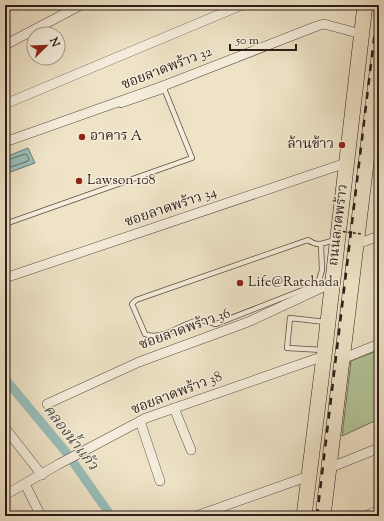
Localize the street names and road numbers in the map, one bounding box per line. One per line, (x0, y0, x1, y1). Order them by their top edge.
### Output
street label: ซอยลาดพร้าว 32 (119, 42, 216, 95)
street label: ซอยลาดพร้าว 34 (122, 183, 220, 233)
street label: ถนนลาดพร้าว (324, 183, 354, 267)
street label: ซอยลาดพร้าว 36 (137, 304, 234, 356)
street label: ซอยลาดพร้าว 38 (129, 367, 225, 421)

